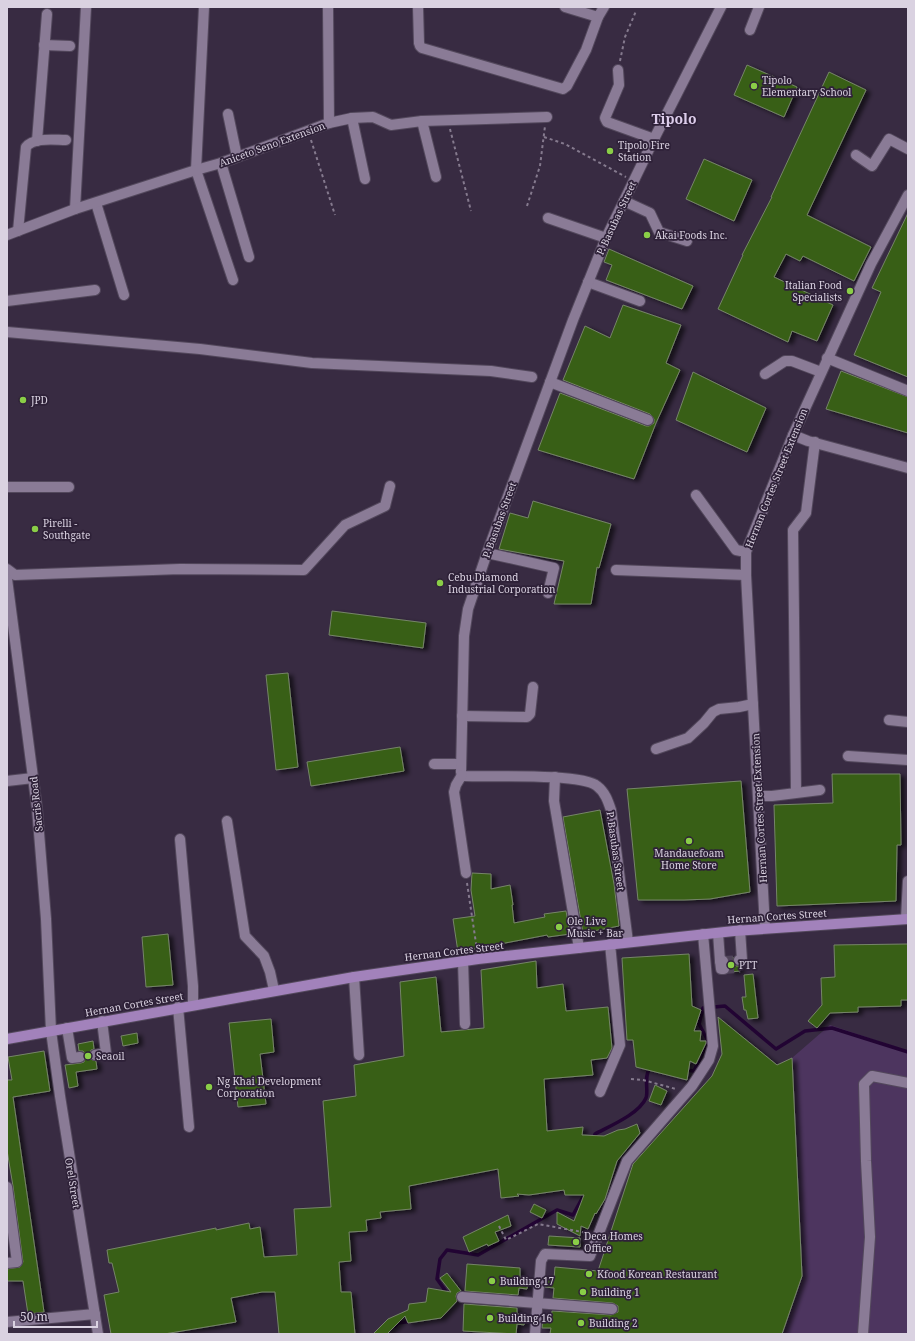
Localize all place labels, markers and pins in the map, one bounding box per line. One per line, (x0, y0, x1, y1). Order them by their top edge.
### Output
place label: Tipolo Elementary School (762, 73, 851, 99)
marker: Tipolo Elementary School (749, 81, 759, 91)
place label: Tipolo Fire Station (618, 138, 670, 164)
marker: Tipolo Fire Station (605, 146, 615, 156)
place label: Akai Foods Inc. (655, 228, 727, 242)
marker: Akai Foods Inc. (642, 230, 652, 240)
place label: Italian Food Specialists (785, 278, 842, 304)
marker: Italian Food Specialists (845, 286, 855, 296)
place label: JPD (30, 393, 48, 407)
marker: JPD (18, 395, 28, 405)
place label: Pirelli - Southgate (43, 516, 90, 542)
marker: Pirelli - Southgate (30, 524, 40, 534)
place label: Cebu Diamond Industrial Corporation (448, 570, 556, 596)
marker: Cebu Diamond Industrial Corporation (435, 578, 445, 588)
marker: Mandauefoam Home Store (684, 836, 694, 846)
place label: Mandauefoam Home Store (654, 846, 724, 872)
place label: Ole Live Music + Bar (567, 914, 623, 940)
marker: Ole Live Music + Bar (554, 922, 564, 932)
place label: PTT (739, 958, 757, 972)
marker: PTT (726, 960, 736, 970)
place label: Seaoil (96, 1049, 125, 1063)
marker: Seaoil (83, 1051, 93, 1061)
place label: Ng Khai Development Corporation (217, 1074, 321, 1100)
marker: Ng Khai Development Corporation (204, 1082, 214, 1092)
place label: Deca Homes Office (584, 1229, 643, 1255)
marker: Deca Homes Office (571, 1237, 581, 1247)
place label: Kfood Korean Restaurant (597, 1267, 718, 1281)
marker: Kfood Korean Restaurant (584, 1269, 594, 1279)
place label: Building 17 (500, 1274, 555, 1288)
marker: Building 17 (487, 1276, 497, 1286)
place label: Building 1 (591, 1285, 640, 1299)
marker: Building 1 (578, 1287, 588, 1297)
place label: Building 16 (498, 1311, 553, 1325)
marker: Building 16 (485, 1313, 495, 1323)
place label: Building 2 (589, 1316, 638, 1330)
marker: Building 2 (576, 1318, 586, 1328)

